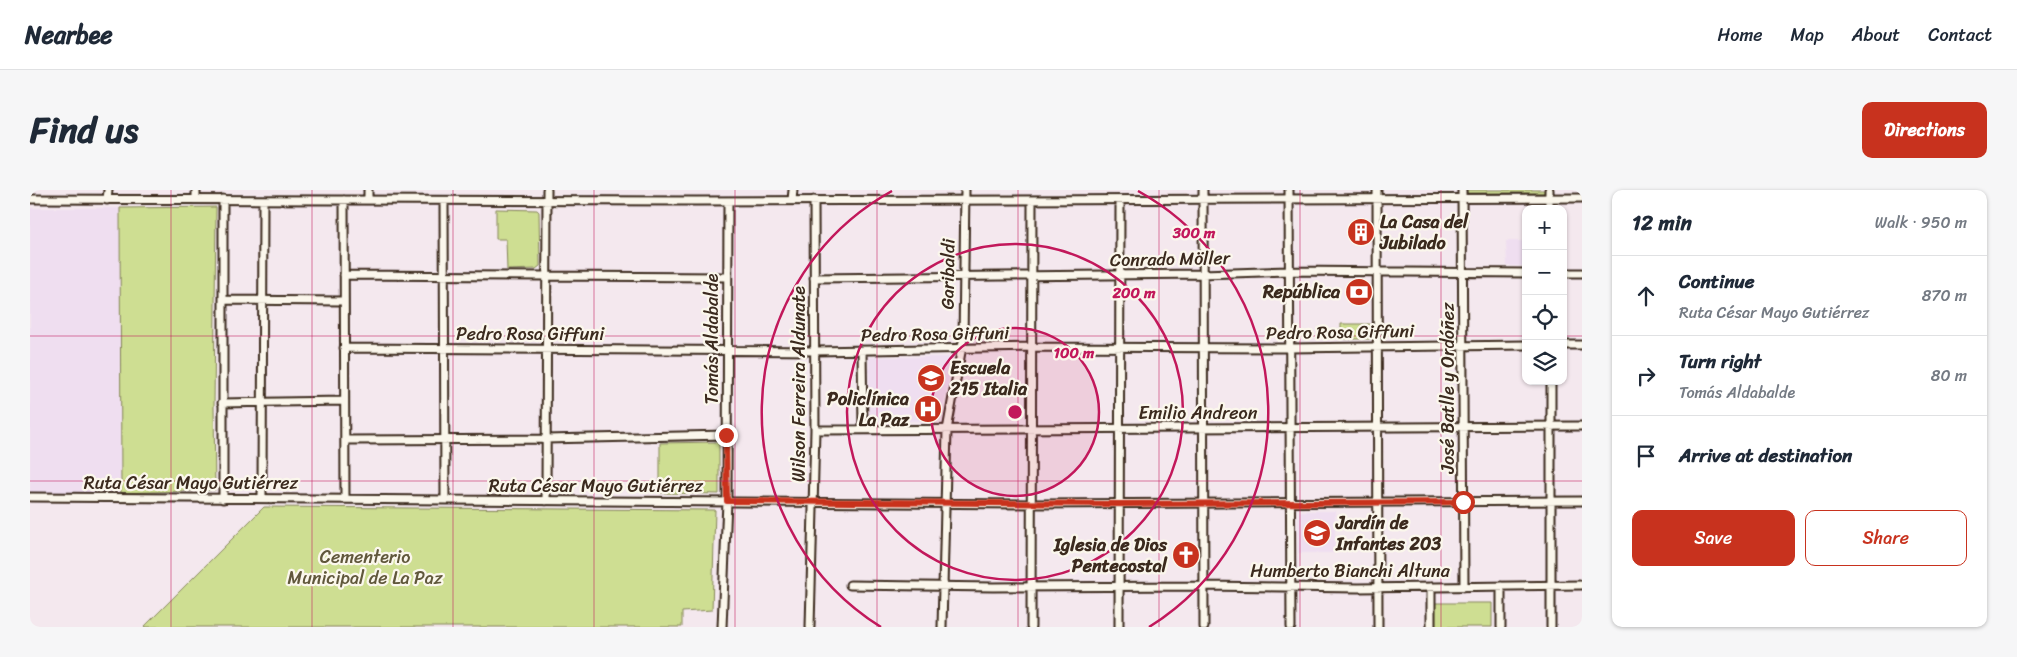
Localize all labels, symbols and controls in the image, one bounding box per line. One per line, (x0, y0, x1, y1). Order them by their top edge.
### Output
text: Nearbee (25, 14, 113, 56)
text: Home (1718, 19, 1763, 51)
text: Map (1791, 19, 1824, 51)
text: About (1852, 19, 1900, 51)
text: Contact (1928, 19, 1992, 51)
text: Find us (30, 99, 138, 161)
button: Directions (1862, 102, 1987, 158)
text: 12 min (1632, 204, 1692, 242)
map controls (1522, 205, 1567, 385)
button: + (1522, 205, 1567, 250)
place label: La Casa del Jubilado (1379, 206, 1469, 259)
text: Walk · 950 m (1875, 208, 1967, 237)
building icon: La Casa del Jubilado (1346, 217, 1376, 247)
text: 300 m (1172, 220, 1216, 246)
street label: Garibaldi (931, 237, 965, 310)
street label: Conrado Möller (1110, 242, 1232, 276)
button: − (1522, 250, 1567, 295)
text: Continue (1679, 265, 1755, 298)
street label: Tomás Aldabalde (696, 273, 728, 404)
place label: República (1262, 276, 1341, 308)
bank icon: República (1344, 277, 1374, 307)
text: 200 m (1111, 280, 1156, 306)
text: 870 m (1922, 281, 1967, 310)
icon: ahead (1632, 282, 1660, 310)
street label: Wilson Ferreira Aldunate (783, 286, 815, 482)
button: locate (1522, 295, 1567, 340)
text: Ruta César Mayo Gutiérrez (1679, 298, 1869, 327)
street label: José Batlle y Ordóñez (1432, 302, 1464, 475)
street label: Pedro Rosa Giffuni (1266, 315, 1415, 349)
street label: Pedro Rosa Giffuni (861, 317, 1010, 351)
street label: Pedro Rosa Giffuni (456, 318, 605, 350)
text: 100 m (1054, 340, 1095, 366)
button: layers (1522, 340, 1567, 385)
text: Turn right (1679, 345, 1761, 378)
place label: Escuela 215 Italia (949, 352, 1028, 405)
text: 80 m (1931, 361, 1967, 390)
icon: right (1632, 362, 1660, 390)
school or university icon: Escuela 215 Italia (916, 363, 946, 393)
text: Tomás Aldabalde (1679, 378, 1795, 407)
place label: Policlínica La Paz (827, 383, 910, 436)
hospital icon: Policlínica La Paz (913, 394, 943, 424)
street label: Emilio Andreon (1138, 397, 1258, 429)
centre of rings (1006, 403, 1024, 421)
route end (715, 424, 738, 447)
text: Arrive at destination (1679, 439, 1852, 472)
icon: arrive (1632, 442, 1660, 470)
street label: Ruta César Mayo Gutiérrez (84, 467, 299, 499)
street label: Ruta César Mayo Gutiérrez (489, 470, 704, 502)
route start (1452, 491, 1475, 514)
place label: Jardín de Infantes 203 (1335, 507, 1441, 560)
button: Save (1632, 510, 1795, 566)
button: Share (1805, 510, 1967, 566)
school or university icon: Jardín de Infantes 203 (1302, 518, 1332, 548)
place label: Iglesia de Dios Pentecostal (1053, 529, 1168, 582)
church icon: Iglesia de Dios Pentecostal (1171, 540, 1201, 570)
park label: Cementerio Municipal de La Paz (288, 541, 443, 594)
street label: Humberto Bianchi Altuna (1250, 555, 1451, 587)

